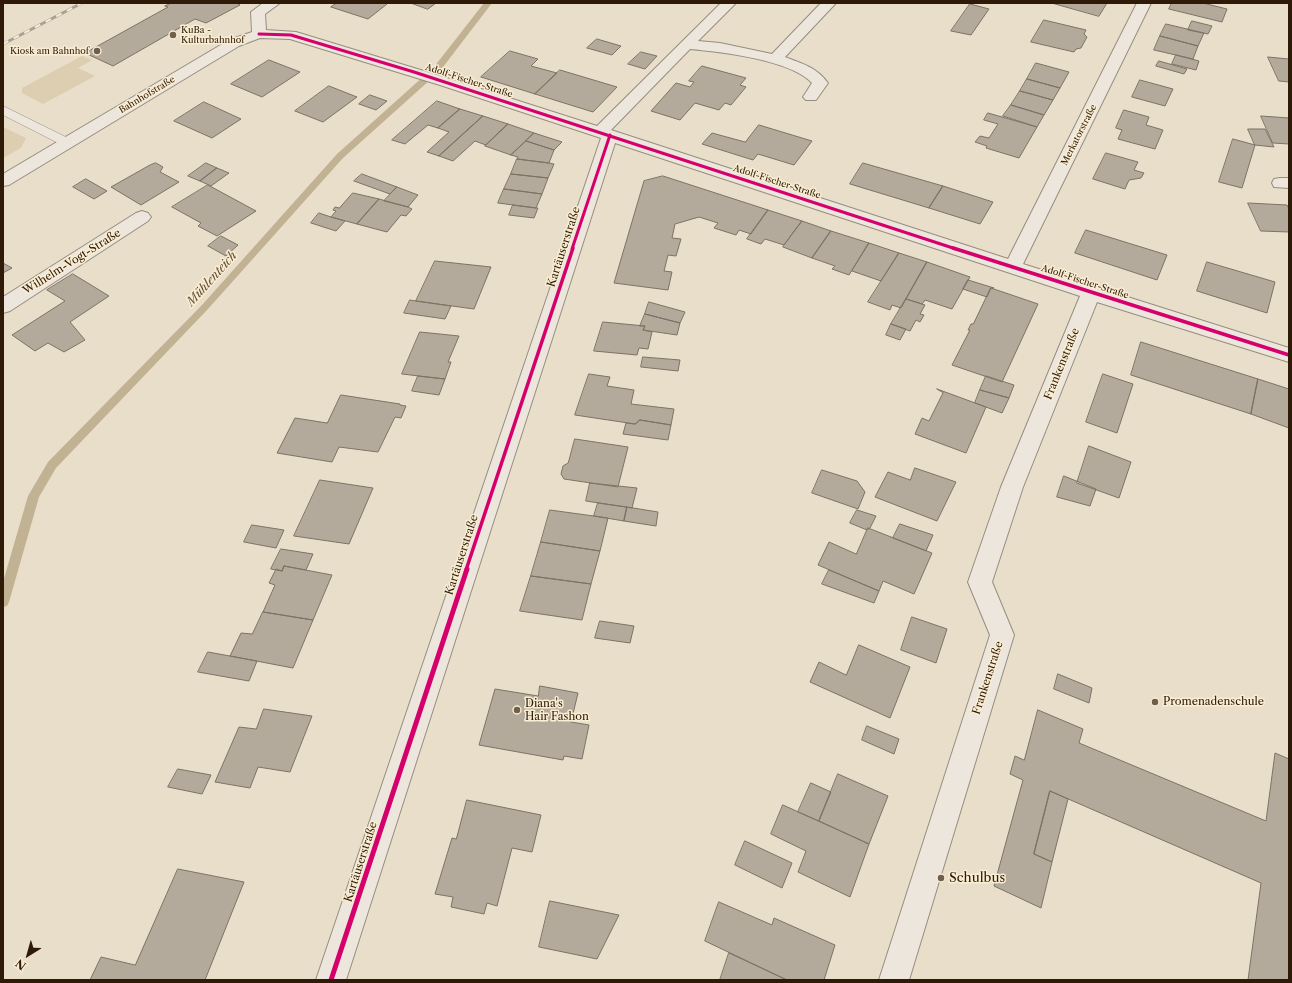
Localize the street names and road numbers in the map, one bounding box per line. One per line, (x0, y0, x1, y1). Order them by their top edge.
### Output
street label: Adolf-Fischer-Straße (424, 62, 514, 100)
street label: Bahnhofstraße (117, 74, 177, 116)
street label: Merkatorstraße (1059, 103, 1099, 167)
street label: Adolf-Fischer-Straße (732, 163, 822, 201)
street label: Kartäuserstraße (545, 205, 583, 289)
street label: Wilhelm-Vogt-Straße (21, 227, 123, 297)
street label: Adolf-Fischer-Straße (1040, 263, 1130, 301)
street label: Frankenstraße (1042, 326, 1082, 402)
street label: Kartäuserstraße (443, 513, 481, 597)
street label: Frankenstraße (970, 640, 1006, 716)
street label: Kartäuserstraße (342, 820, 380, 904)

